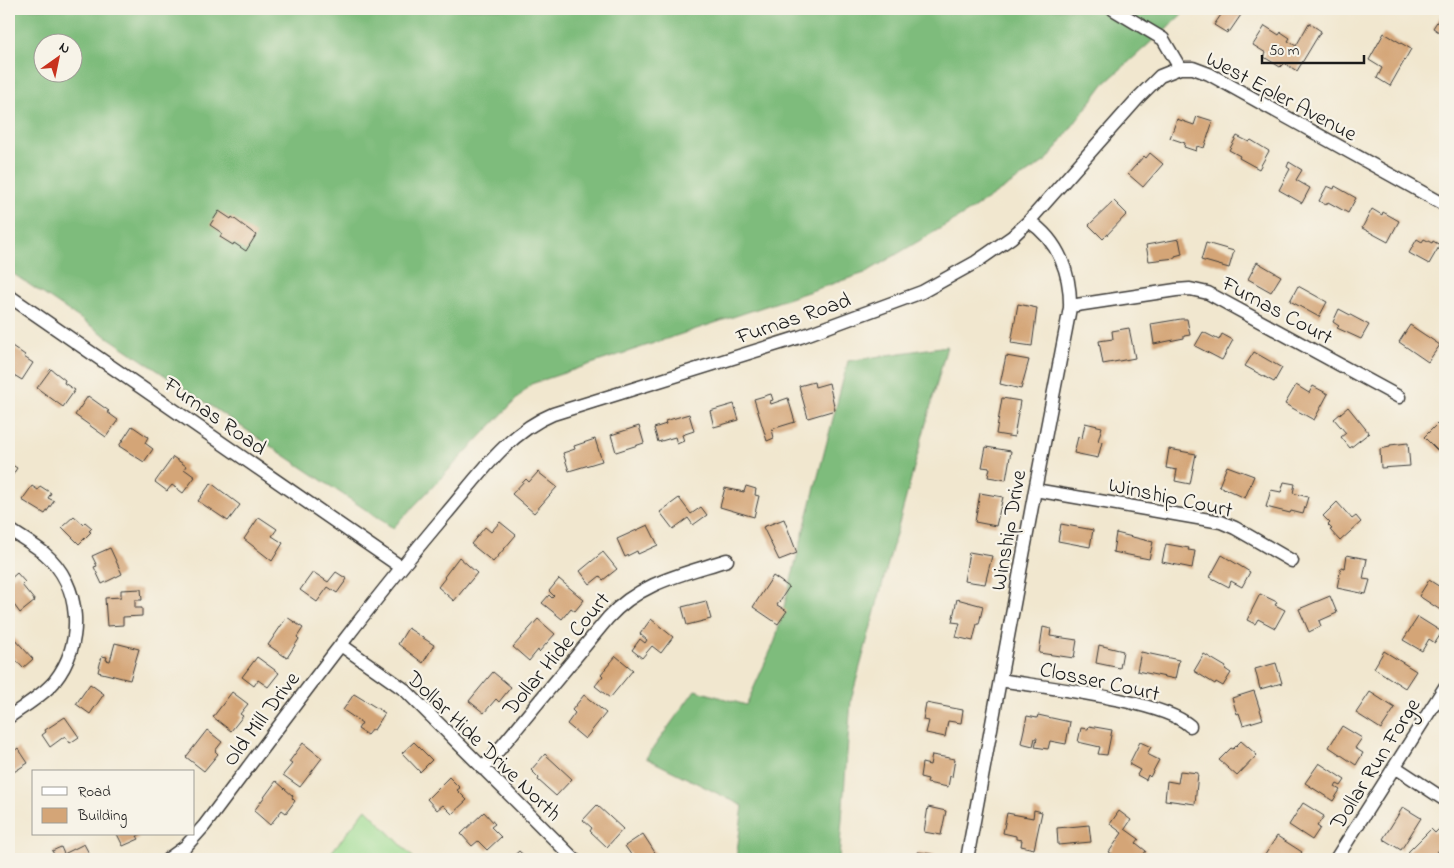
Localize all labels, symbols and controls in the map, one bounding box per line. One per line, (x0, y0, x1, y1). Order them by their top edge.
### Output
north arrow (32, 32, 82, 82)
scale bar (1262, 32, 1364, 64)
text: N (55, 37, 74, 60)
text: 50 m (1269, 40, 1300, 62)
street label: West Epler Avenue (1199, 44, 1362, 151)
street label: Furnas Court (1214, 268, 1338, 355)
street label: Furnas Road (731, 285, 856, 355)
street label: Furnas Road (155, 370, 272, 465)
street label: Winship Drive (984, 468, 1036, 593)
street label: Winship Court (1105, 470, 1236, 528)
street label: Dollar Hide Court (495, 585, 619, 725)
street label: Closser Court (1036, 655, 1163, 711)
street label: Dollar Hide Drive North (397, 664, 568, 830)
street label: Old Mill Drive (216, 665, 309, 774)
street label: Dollar Run Forge (1323, 692, 1431, 838)
legend (32, 770, 195, 836)
text: Road (78, 781, 111, 803)
text: Building (77, 805, 127, 828)

